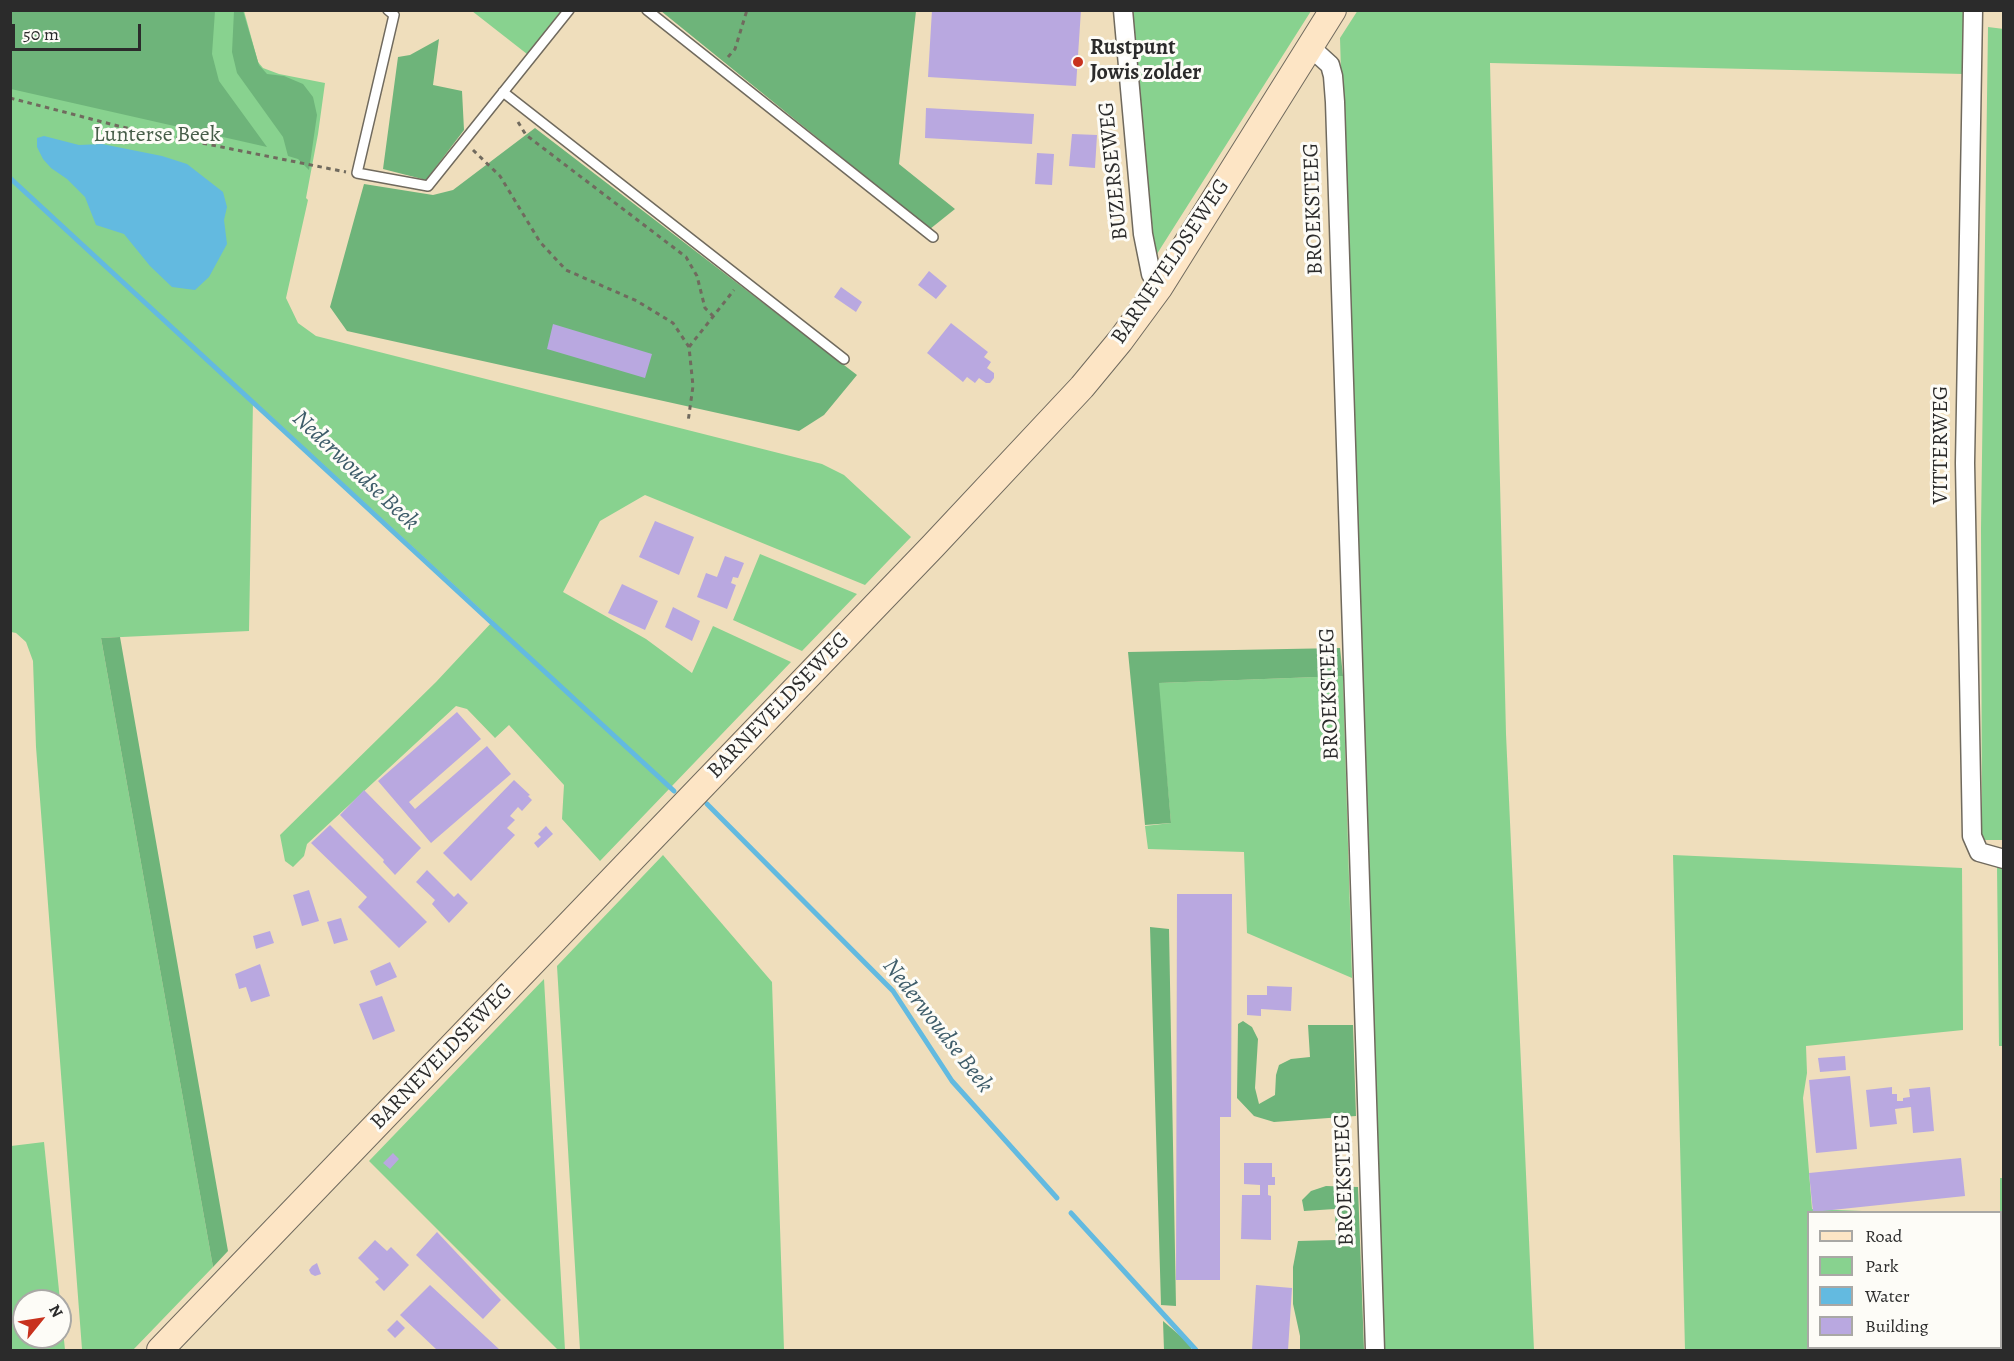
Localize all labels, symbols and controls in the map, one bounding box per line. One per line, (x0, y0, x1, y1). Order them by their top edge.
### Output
scale bar (15, 12, 144, 50)
text: 50 m (23, 22, 59, 46)
place label: Rustpunt Jowis zolder (1090, 36, 1201, 88)
marker: Rustpunt Jowis zolder (1071, 55, 1085, 69)
street label: BUZERSEWEG (1094, 100, 1134, 242)
park label: Lunterse Beek (93, 123, 221, 149)
street label: BROEKSTEEG (1298, 142, 1330, 276)
street label: BARNEVELDSEWEG (1106, 175, 1236, 349)
street label: VITTERWEG (1929, 386, 1955, 504)
water label: Nederwoudse Beek (286, 405, 424, 537)
street label: BARNEVELDSEWEG (702, 627, 856, 785)
street label: BROEKSTEEG (1314, 627, 1346, 761)
water label: Nederwoudse Beek (876, 953, 998, 1099)
street label: BARNEVELDSEWEG (365, 978, 519, 1136)
street label: BROEKSTEEG (1329, 1113, 1361, 1247)
legend (1807, 1211, 2002, 1349)
text: Road (1865, 1224, 1902, 1248)
text: Park (1865, 1254, 1899, 1278)
text: Water (1865, 1284, 1910, 1308)
north arrow (12, 1289, 72, 1349)
text: N (43, 1300, 68, 1322)
text: Building (1865, 1314, 1929, 1338)

